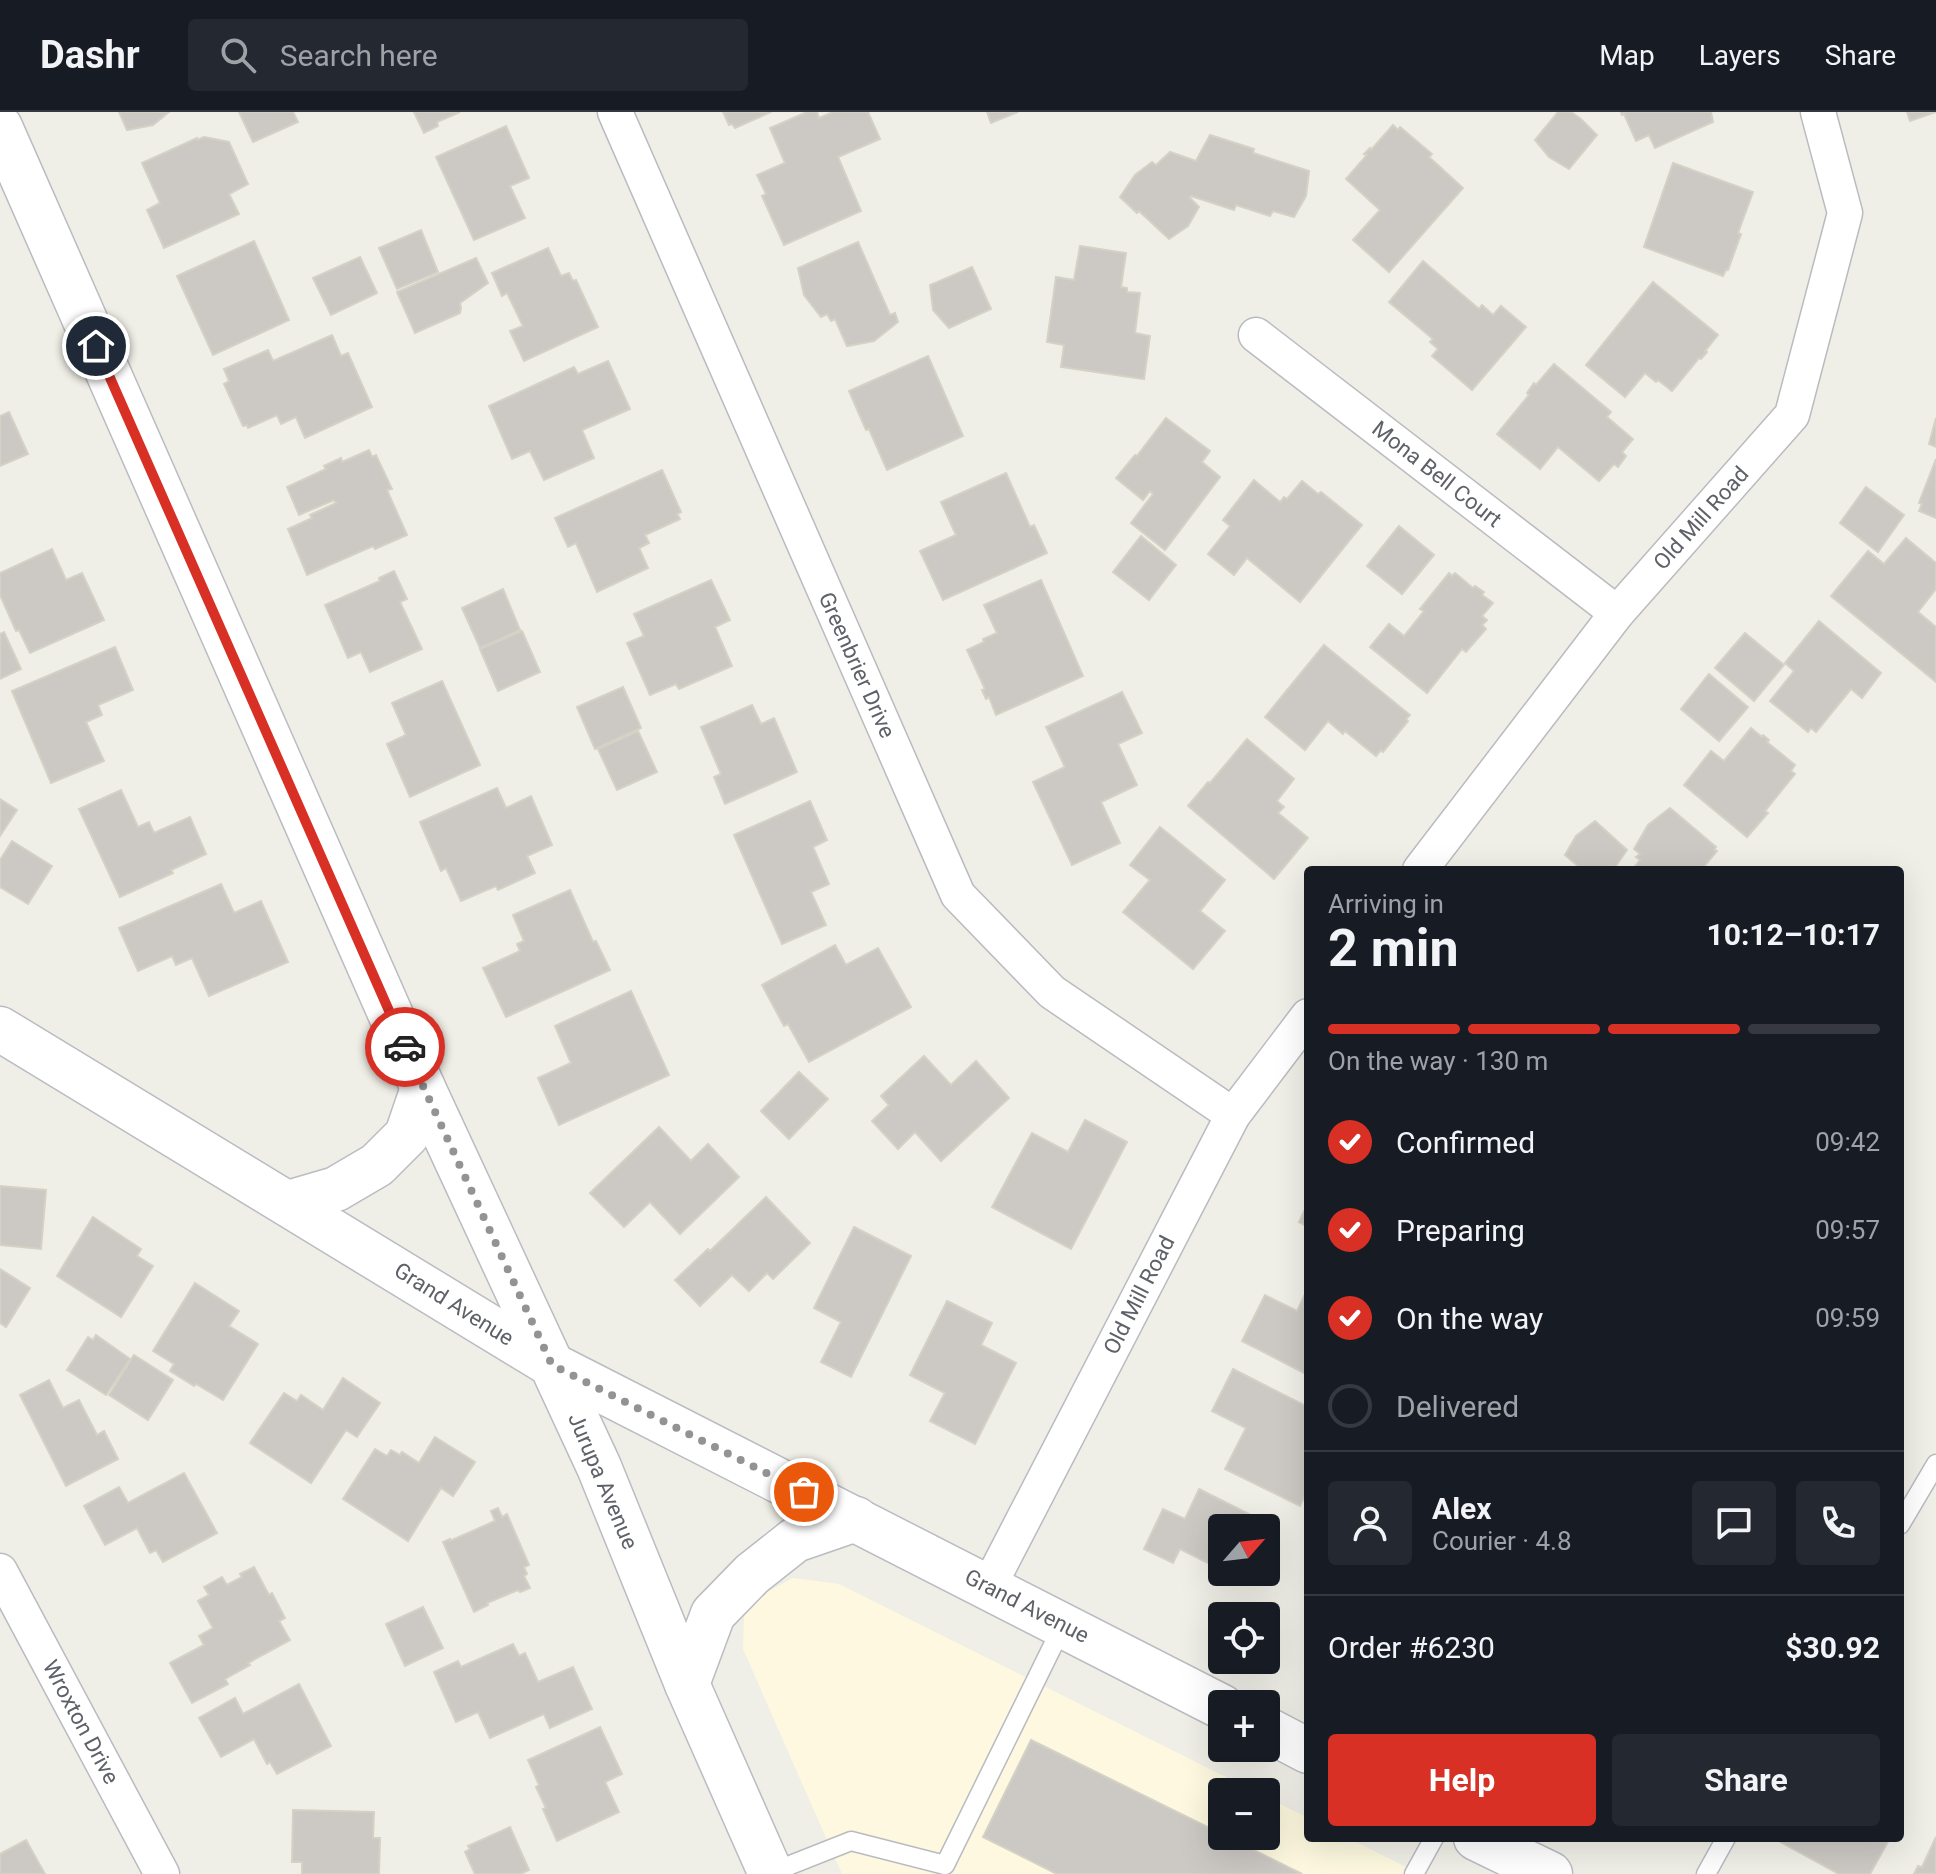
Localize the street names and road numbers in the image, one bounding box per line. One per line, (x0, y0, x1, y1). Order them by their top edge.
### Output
street label: Mona Bell Court (1367, 416, 1507, 532)
street label: Old Mill Road (1648, 461, 1754, 575)
street label: Greenbrier Drive (814, 588, 900, 742)
street label: Old Mill Road (1098, 1232, 1180, 1358)
street label: Grand Avenue (390, 1257, 518, 1351)
street label: Jurupa Avenue (563, 1409, 643, 1553)
street label: Grand Avenue (961, 1564, 1093, 1648)
street label: Wroxton Drive (38, 1656, 124, 1788)

